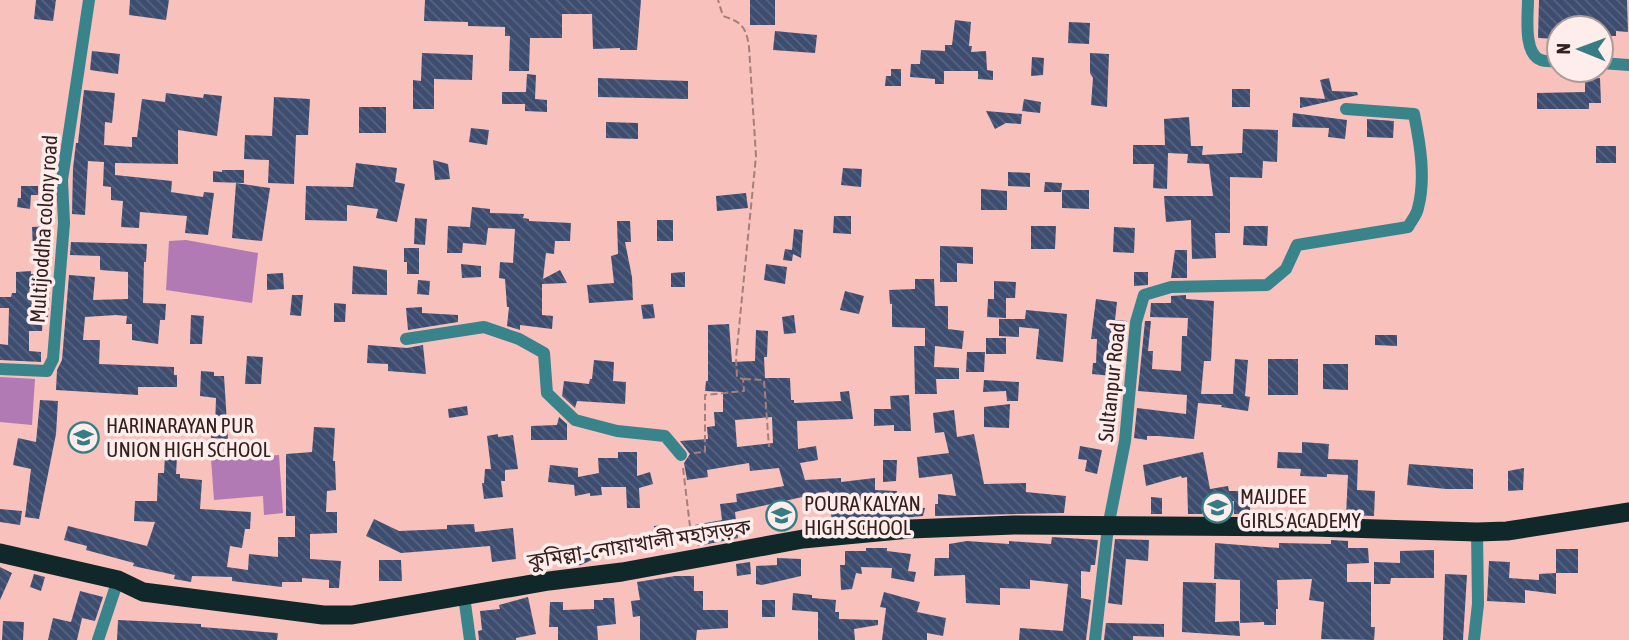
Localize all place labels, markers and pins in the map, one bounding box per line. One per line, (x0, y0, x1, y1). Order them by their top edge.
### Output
place label: HARINARAYAN PUR UNION HIGH SCHOOL (106, 413, 271, 461)
school or university icon: HARINARAYAN PUR UNION HIGH SCHOOL (66, 420, 100, 454)
place label: MAIJDEE GIRLS ACADEMY (1240, 484, 1362, 532)
place label: POURA KALYAN HIGH SCHOOL (804, 491, 921, 539)
school or university icon: MAIJDEE GIRLS ACADEMY (1200, 491, 1234, 525)
school or university icon: POURA KALYAN HIGH SCHOOL (764, 498, 798, 532)

